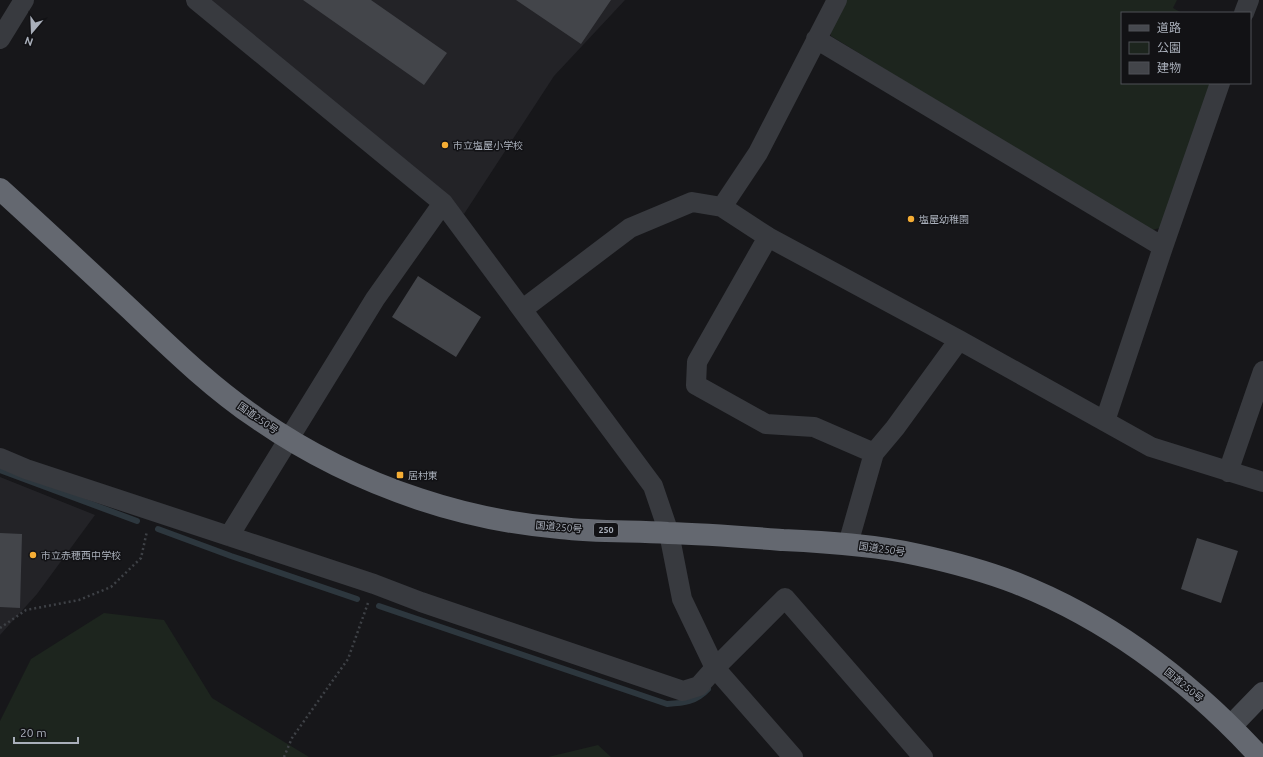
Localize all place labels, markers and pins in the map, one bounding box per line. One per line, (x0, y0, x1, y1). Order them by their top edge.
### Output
marker: 市立塩屋小学校 (440, 140, 450, 150)
place label: 市立塩屋小学校 (453, 140, 523, 151)
marker: 塩屋幼稚園 (906, 214, 916, 224)
place label: 塩屋幼稚園 (919, 214, 969, 225)
marker: 居村東 (395, 470, 405, 480)
place label: 居村東 (408, 470, 438, 481)
marker: 市立赤穂西中学校 (28, 550, 38, 560)
place label: 市立赤穂西中学校 (41, 550, 121, 561)

